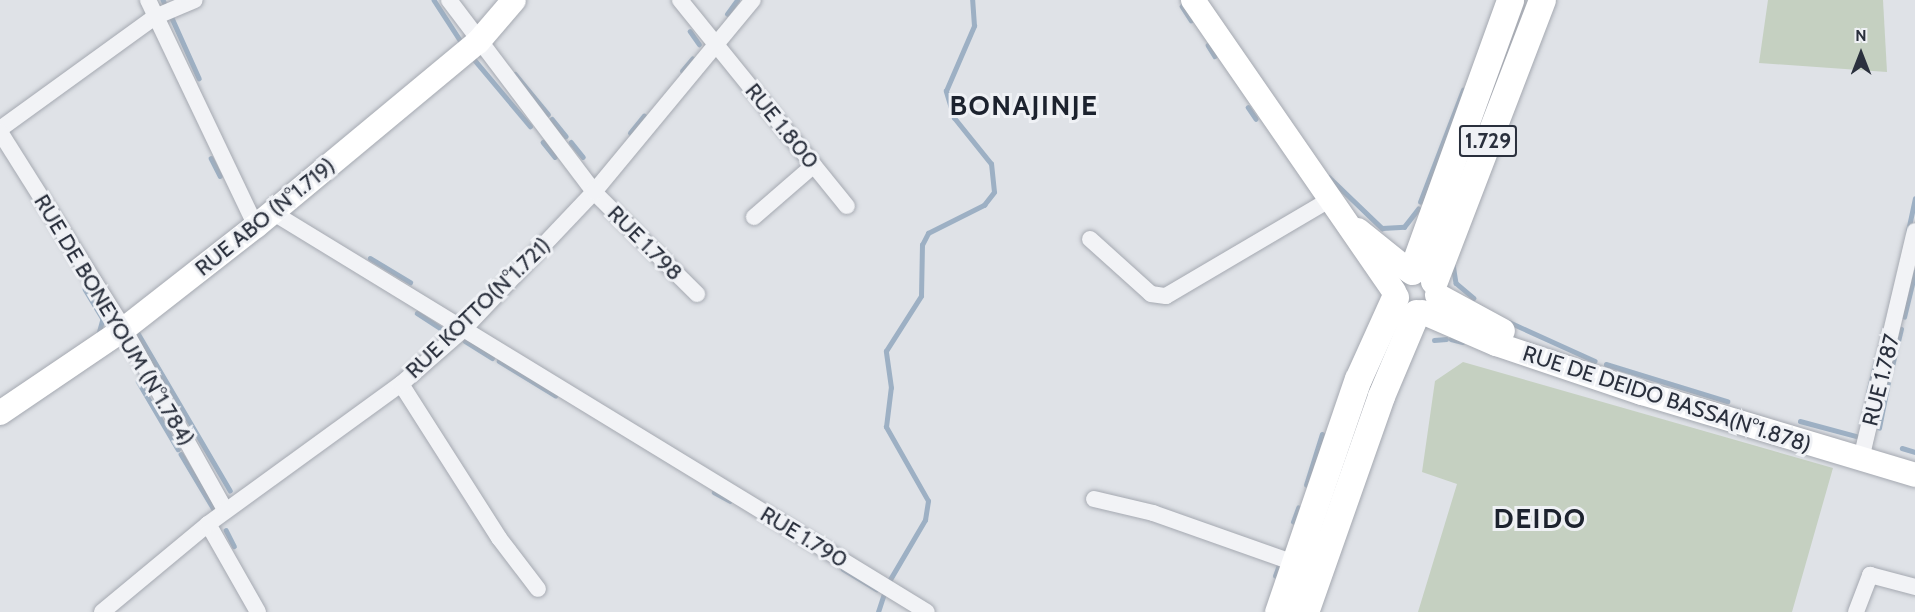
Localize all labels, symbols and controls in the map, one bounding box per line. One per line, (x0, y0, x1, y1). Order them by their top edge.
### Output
north arrow (1831, 24, 1891, 84)
text: N (1855, 26, 1867, 45)
street label: RUE 1.800 (740, 78, 824, 174)
district label: BONAJINJE (950, 88, 1098, 122)
road number: 1.729 (1458, 123, 1518, 159)
street label: RUE ABO (N°1.719) (190, 153, 340, 281)
street label: RUE DE BONEYOUM (N°1.784) (28, 190, 200, 450)
street label: RUE 1.798 (602, 200, 688, 286)
street label: RUE KOTTO(N°1.721) (400, 232, 556, 384)
street label: RUE 1.787 (1857, 331, 1905, 429)
street label: RUE DE DEIDO BASSA(N°1.878) (1520, 340, 1814, 458)
street label: RUE 1.790 (756, 501, 852, 573)
district label: DEIDO (1494, 501, 1586, 535)

